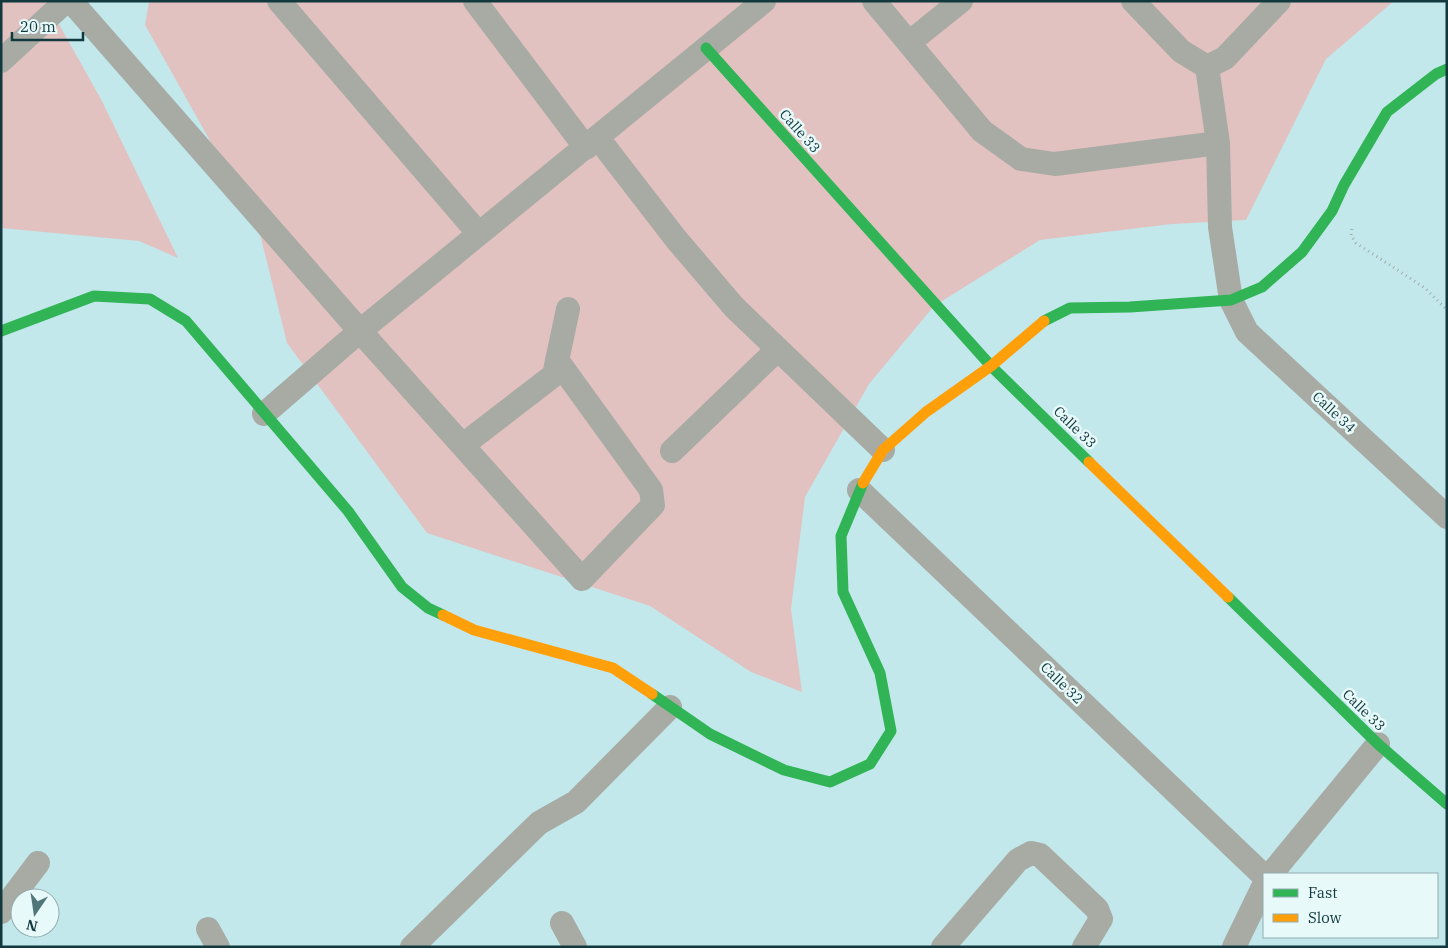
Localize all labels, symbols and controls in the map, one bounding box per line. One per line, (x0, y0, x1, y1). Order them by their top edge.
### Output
scale bar (12, 10, 84, 42)
text: 20 m (20, 17, 56, 36)
street label: Calle 33 (776, 105, 824, 157)
street label: Calle 34 (1309, 387, 1359, 437)
street label: Calle 33 (1050, 402, 1100, 452)
street label: Calle 32 (1037, 658, 1087, 708)
street label: Calle 33 (1339, 685, 1389, 735)
legend (1263, 873, 1438, 938)
text: Fast (1308, 883, 1338, 902)
north arrow (10, 888, 60, 938)
text: Slow (1308, 908, 1342, 927)
text: N (25, 916, 39, 936)

